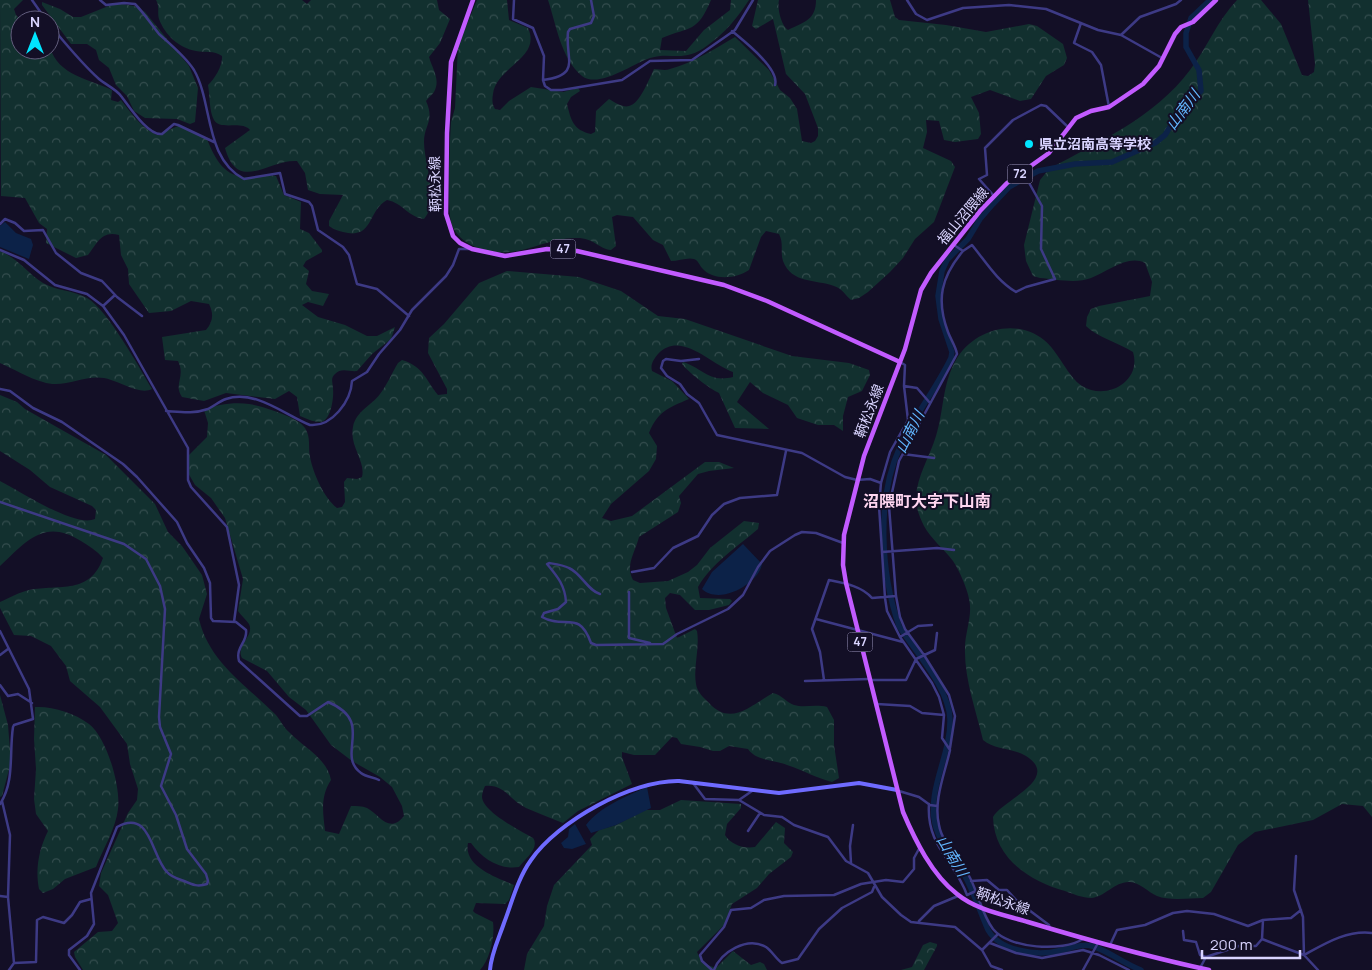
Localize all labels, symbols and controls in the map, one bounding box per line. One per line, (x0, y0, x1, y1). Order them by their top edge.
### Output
north arrow (10, 10, 60, 60)
text: N (30, 12, 40, 31)
water label: 山南川 (1161, 84, 1206, 134)
place label: 県立沼南高等学校 (1039, 134, 1151, 153)
marker: 県立沼南高等学校 (1023, 138, 1035, 150)
street label: 鞆松永線 (425, 156, 444, 212)
road number: 72 (1008, 164, 1032, 183)
street label: 福山沼隈線 (933, 183, 992, 249)
road number: 47 (550, 240, 576, 258)
street label: 鞆松永線 (850, 381, 887, 440)
water label: 山南川 (890, 405, 930, 457)
district label: 沼隈町大字下山南 (863, 490, 991, 512)
road number: 47 (848, 632, 872, 652)
water label: 山南川 (932, 831, 974, 882)
street label: 鞆松永線 (974, 882, 1033, 919)
scale bar (1202, 928, 1300, 960)
text: 200 m (1210, 934, 1253, 955)

